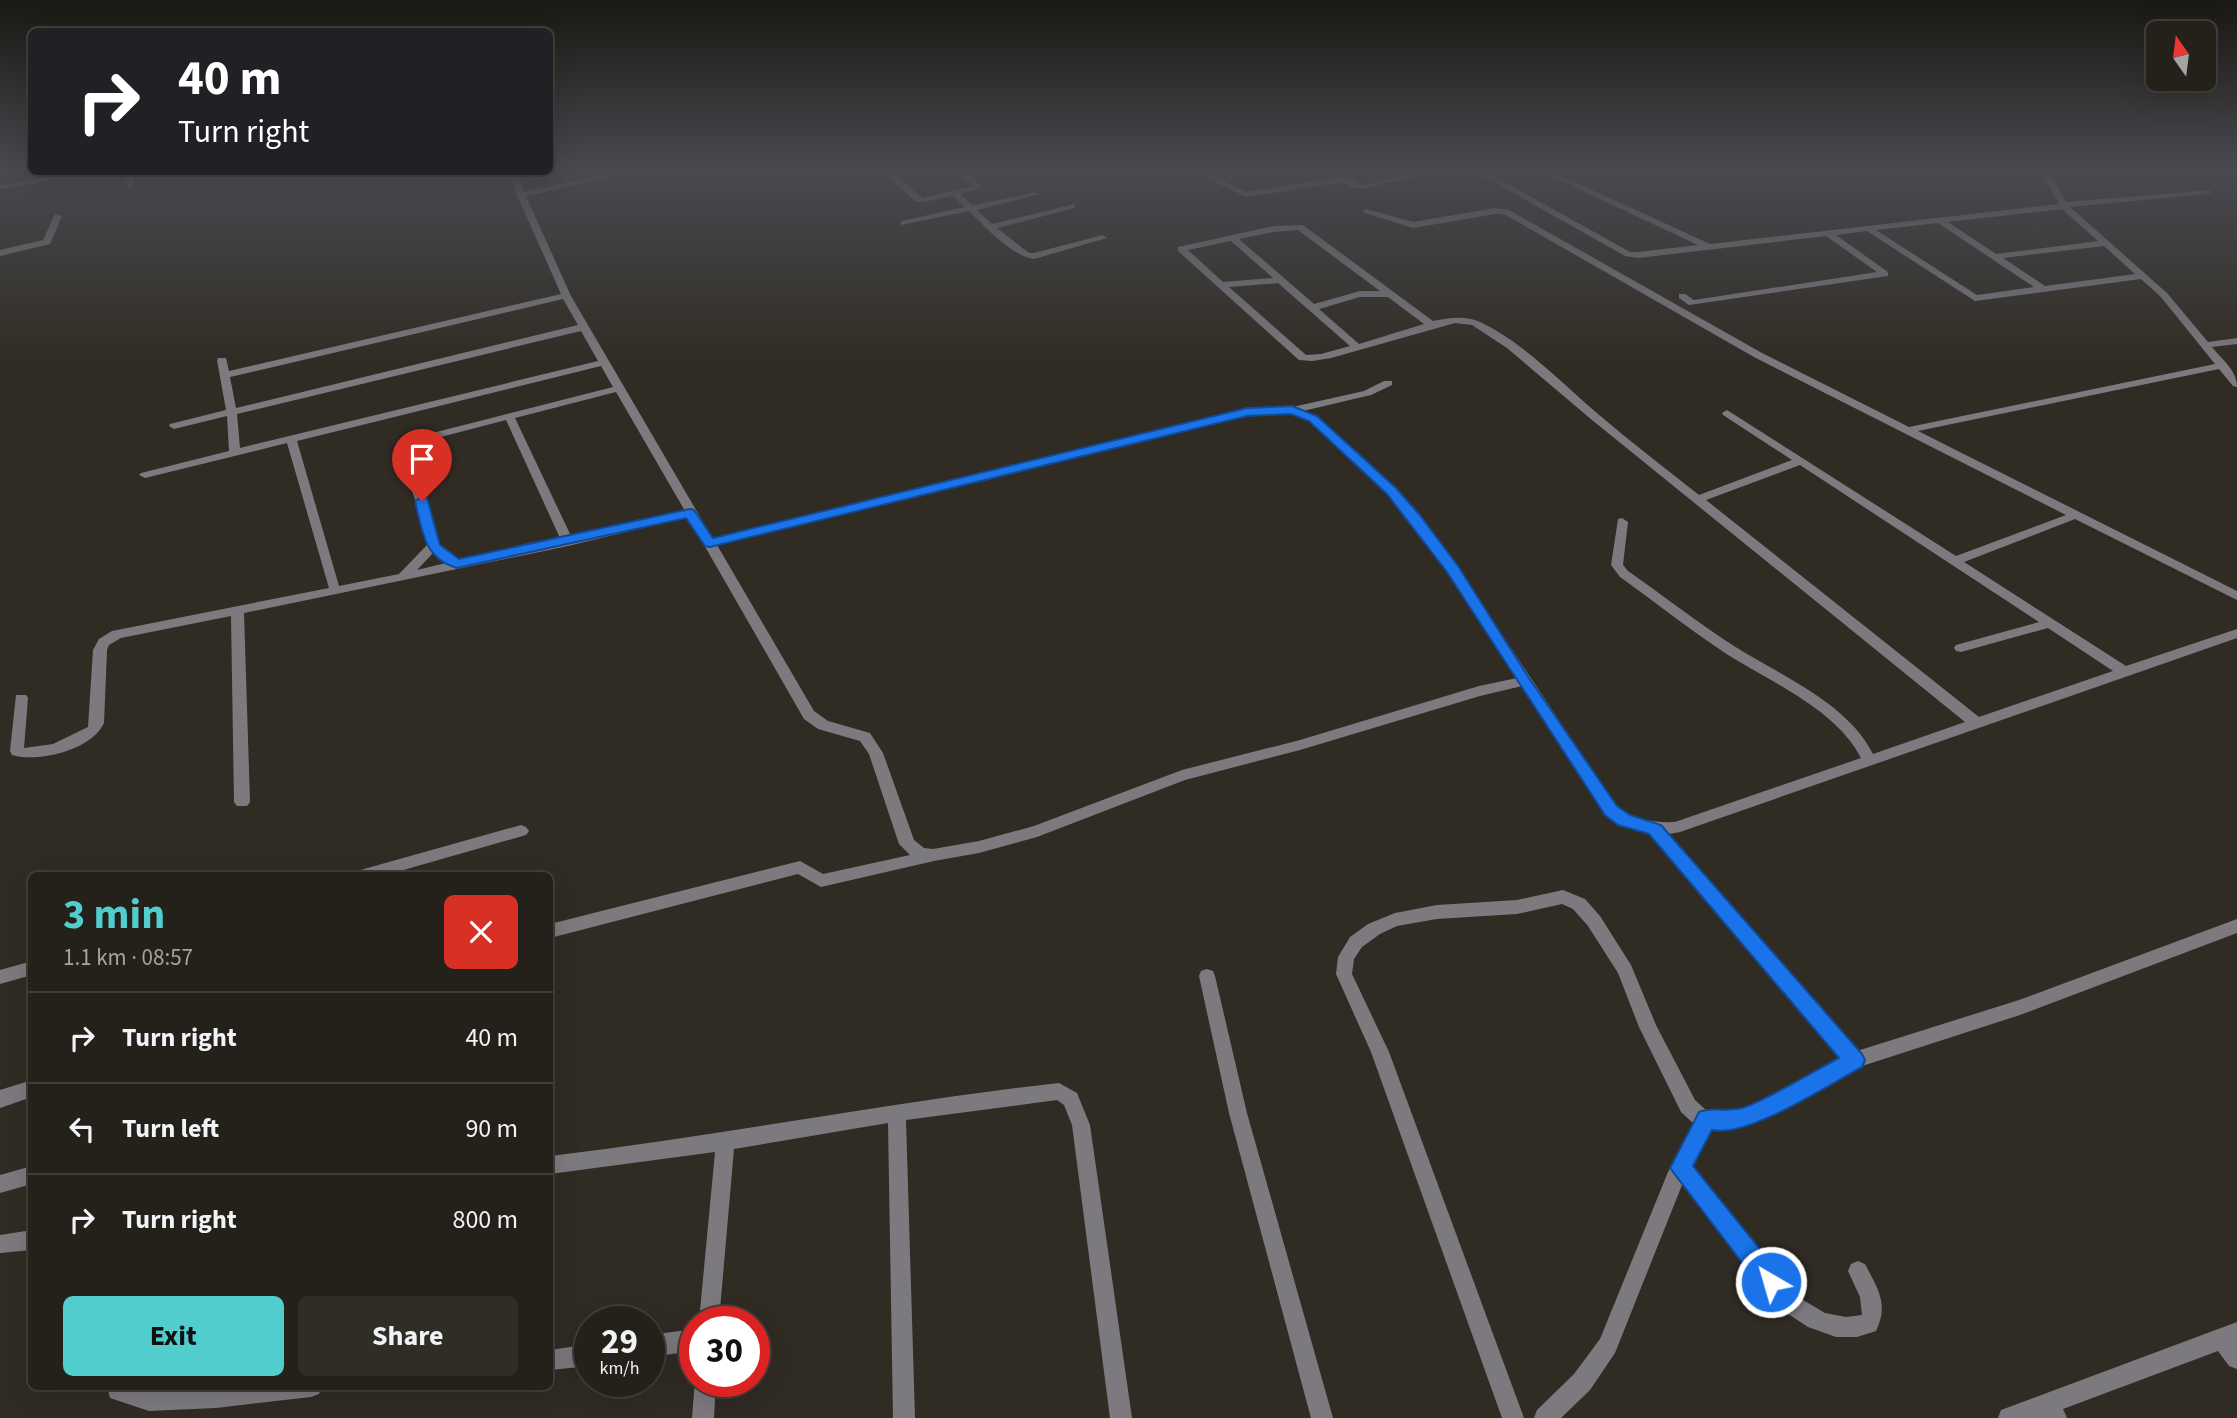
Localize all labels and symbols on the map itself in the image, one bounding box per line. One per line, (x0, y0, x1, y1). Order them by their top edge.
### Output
north arrow (2146, 21, 2216, 91)
pin (392, 429, 452, 501)
position arrow (1734, 1245, 1808, 1319)
speed limit sign: 30 (679, 1306, 770, 1397)

